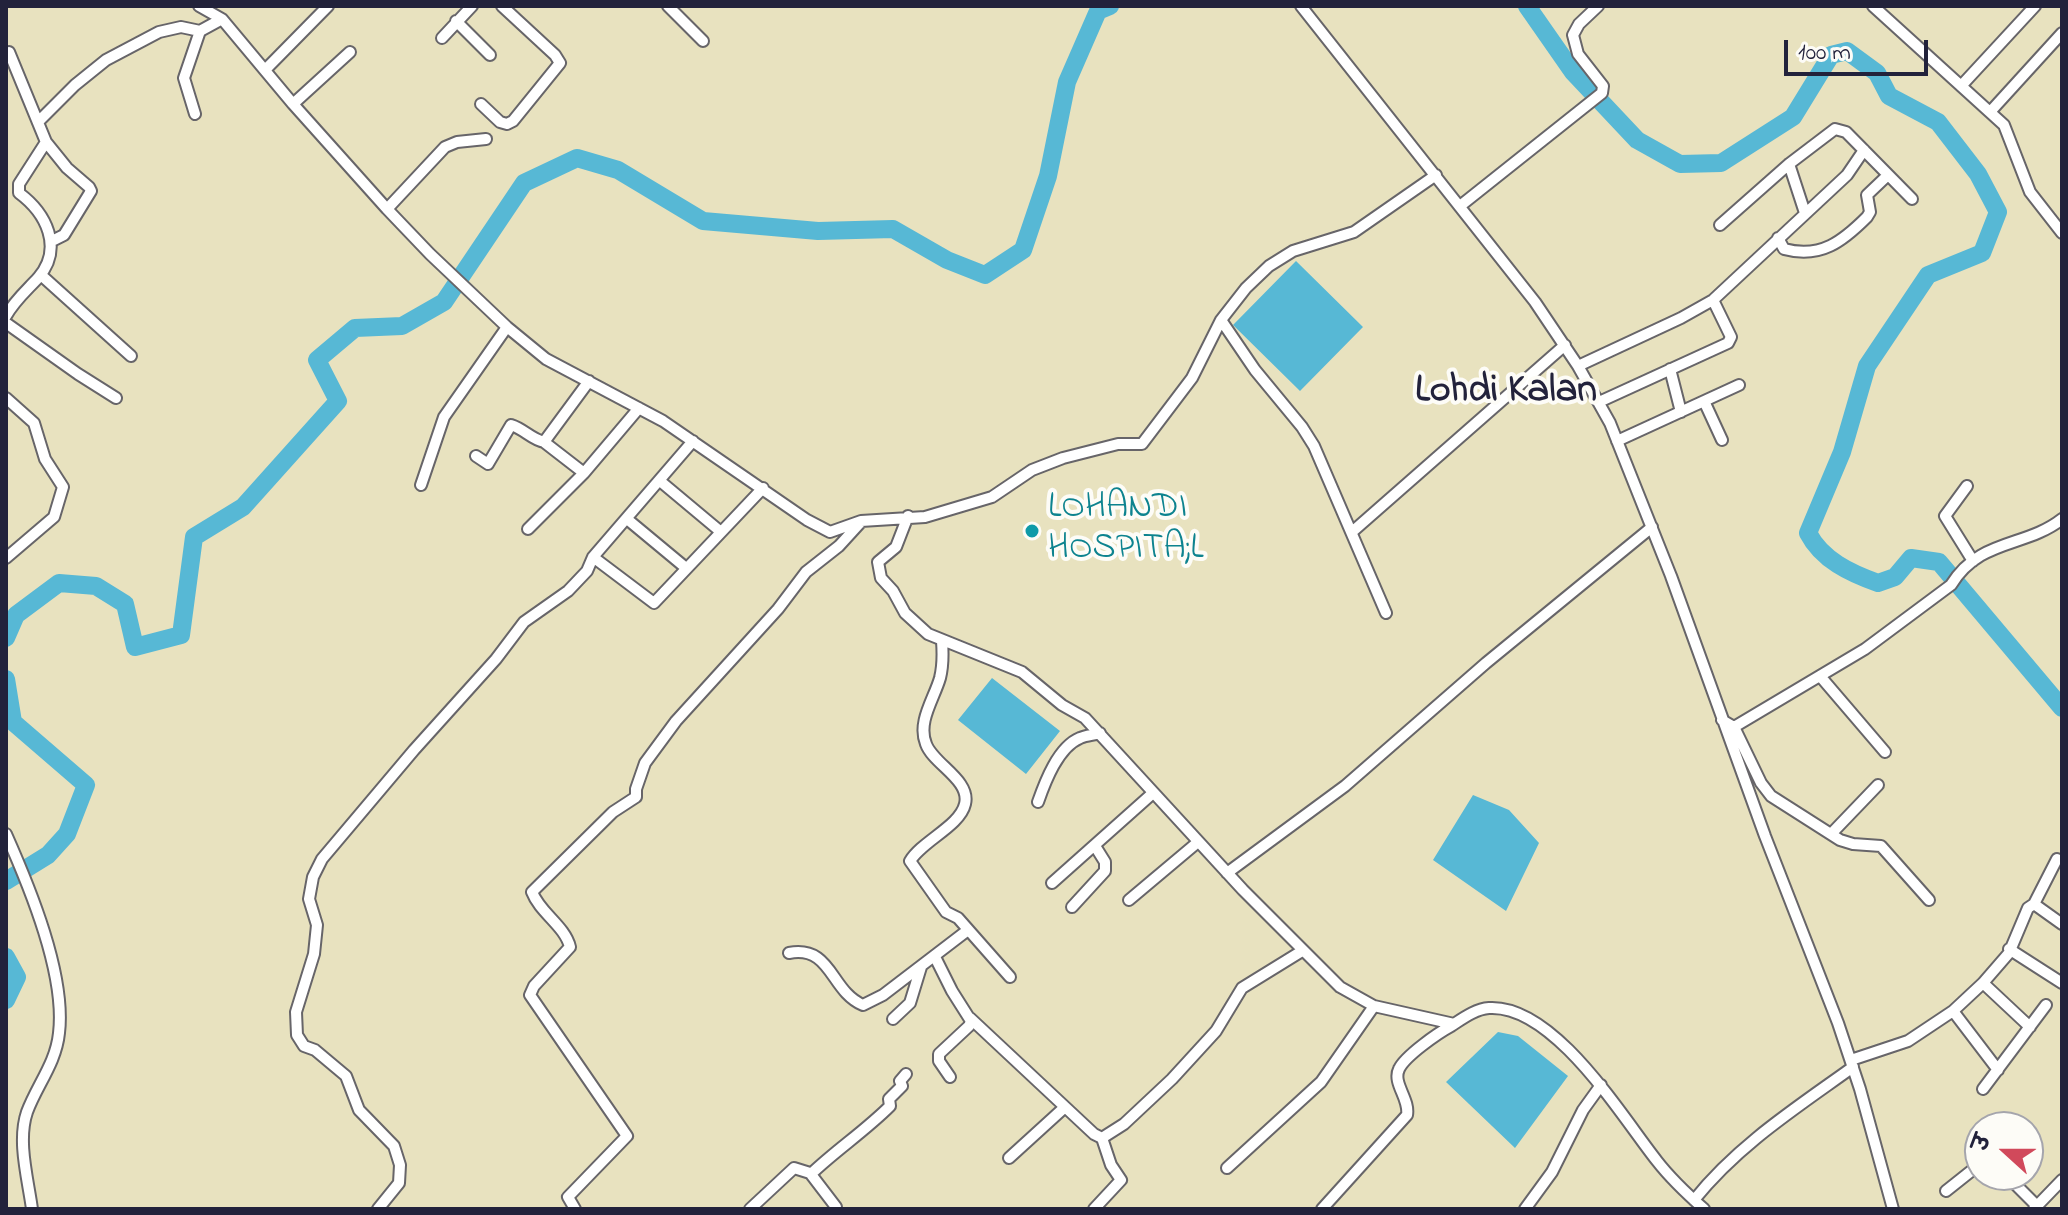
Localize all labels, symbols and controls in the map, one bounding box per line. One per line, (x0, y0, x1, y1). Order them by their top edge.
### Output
scale bar (1788, 24, 1932, 74)
text: 100 m (1798, 36, 1851, 71)
district label: Lohdi Kalan (1415, 369, 1597, 417)
place label: LOHANDI HOSPITA;L (1048, 488, 1204, 573)
marker: LOHANDI HOSPITA;L (1023, 522, 1041, 540)
north arrow (1964, 1111, 2044, 1191)
text: उ (1966, 1131, 2001, 1156)

